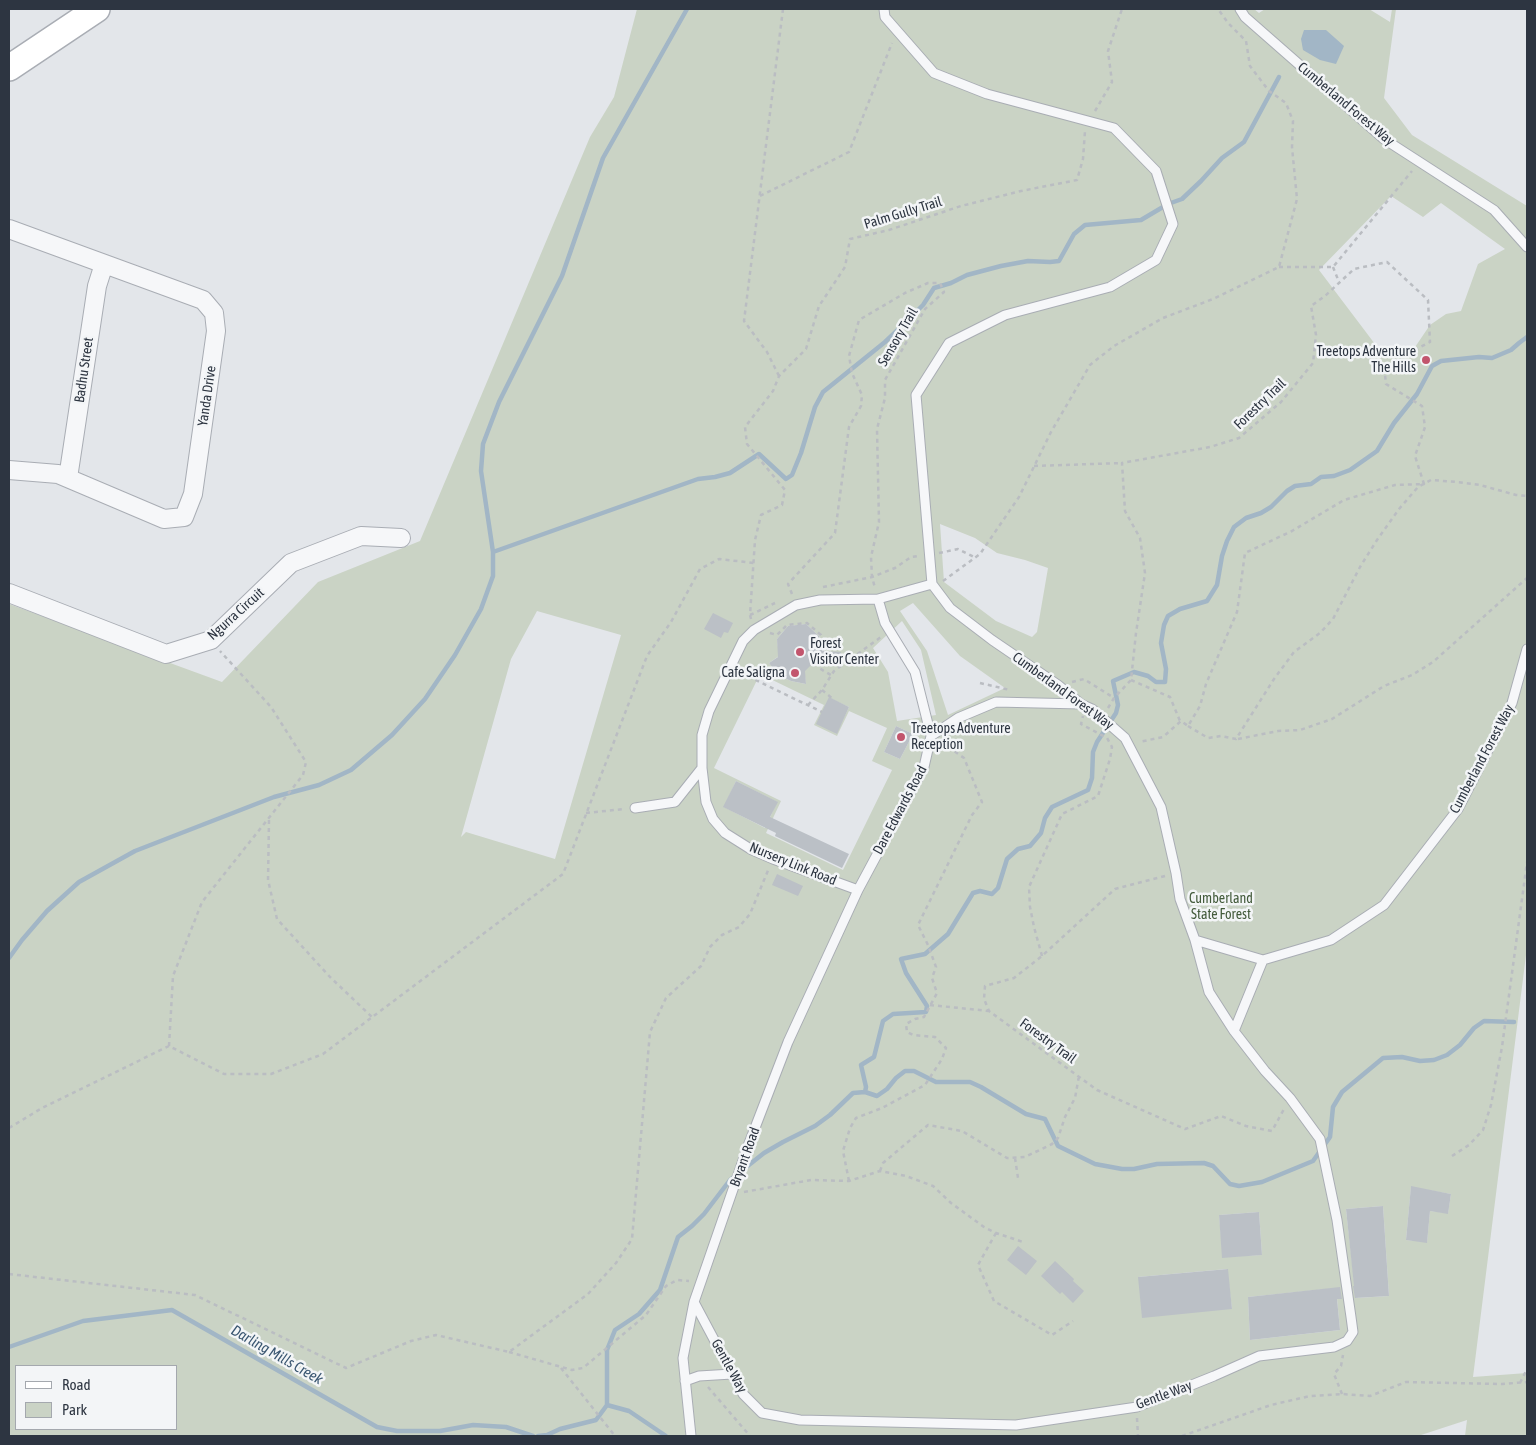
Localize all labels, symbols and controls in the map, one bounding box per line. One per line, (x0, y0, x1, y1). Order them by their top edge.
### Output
street label: Cumberland Forest Way (1294, 59, 1398, 149)
street label: Palm Gully Trail (862, 193, 944, 233)
street label: Sensory Trail (874, 305, 922, 369)
street label: Badhu Street (71, 336, 97, 404)
place label: Treetops Adventure The Hills (1316, 344, 1416, 377)
marker: Treetops Adventure The Hills (1420, 354, 1432, 366)
street label: Yanda Drive (194, 365, 220, 427)
street label: Forestry Trail (1230, 375, 1290, 433)
street label: Ngurra Circuit (204, 584, 268, 644)
place label: Forest Visitor Center (810, 636, 879, 669)
marker: Forest Visitor Center (794, 646, 806, 658)
street label: Cumberland Forest Way (1009, 649, 1117, 733)
place label: Cafe Saligna (721, 665, 785, 681)
marker: Cafe Saligna (789, 667, 801, 679)
street label: Cumberland Forest Way (1446, 702, 1518, 816)
place label: Treetops Adventure Reception (911, 721, 1011, 754)
marker: Treetops Adventure Reception (895, 731, 907, 743)
street label: Dare Edwards Road (869, 763, 931, 857)
street label: Nursery Link Road (747, 839, 839, 889)
park label: Cumberland State Forest (1189, 891, 1253, 924)
street label: Forestry Trail (1016, 1015, 1080, 1067)
street label: Bryant Road (726, 1125, 764, 1189)
water label: Darling Mills Creek (228, 1321, 326, 1389)
street label: Gentle Way (707, 1336, 751, 1396)
legend (15, 1365, 178, 1430)
text: Road (62, 1376, 91, 1393)
street label: Gentle Way (1134, 1377, 1194, 1413)
text: Park (62, 1401, 87, 1418)

